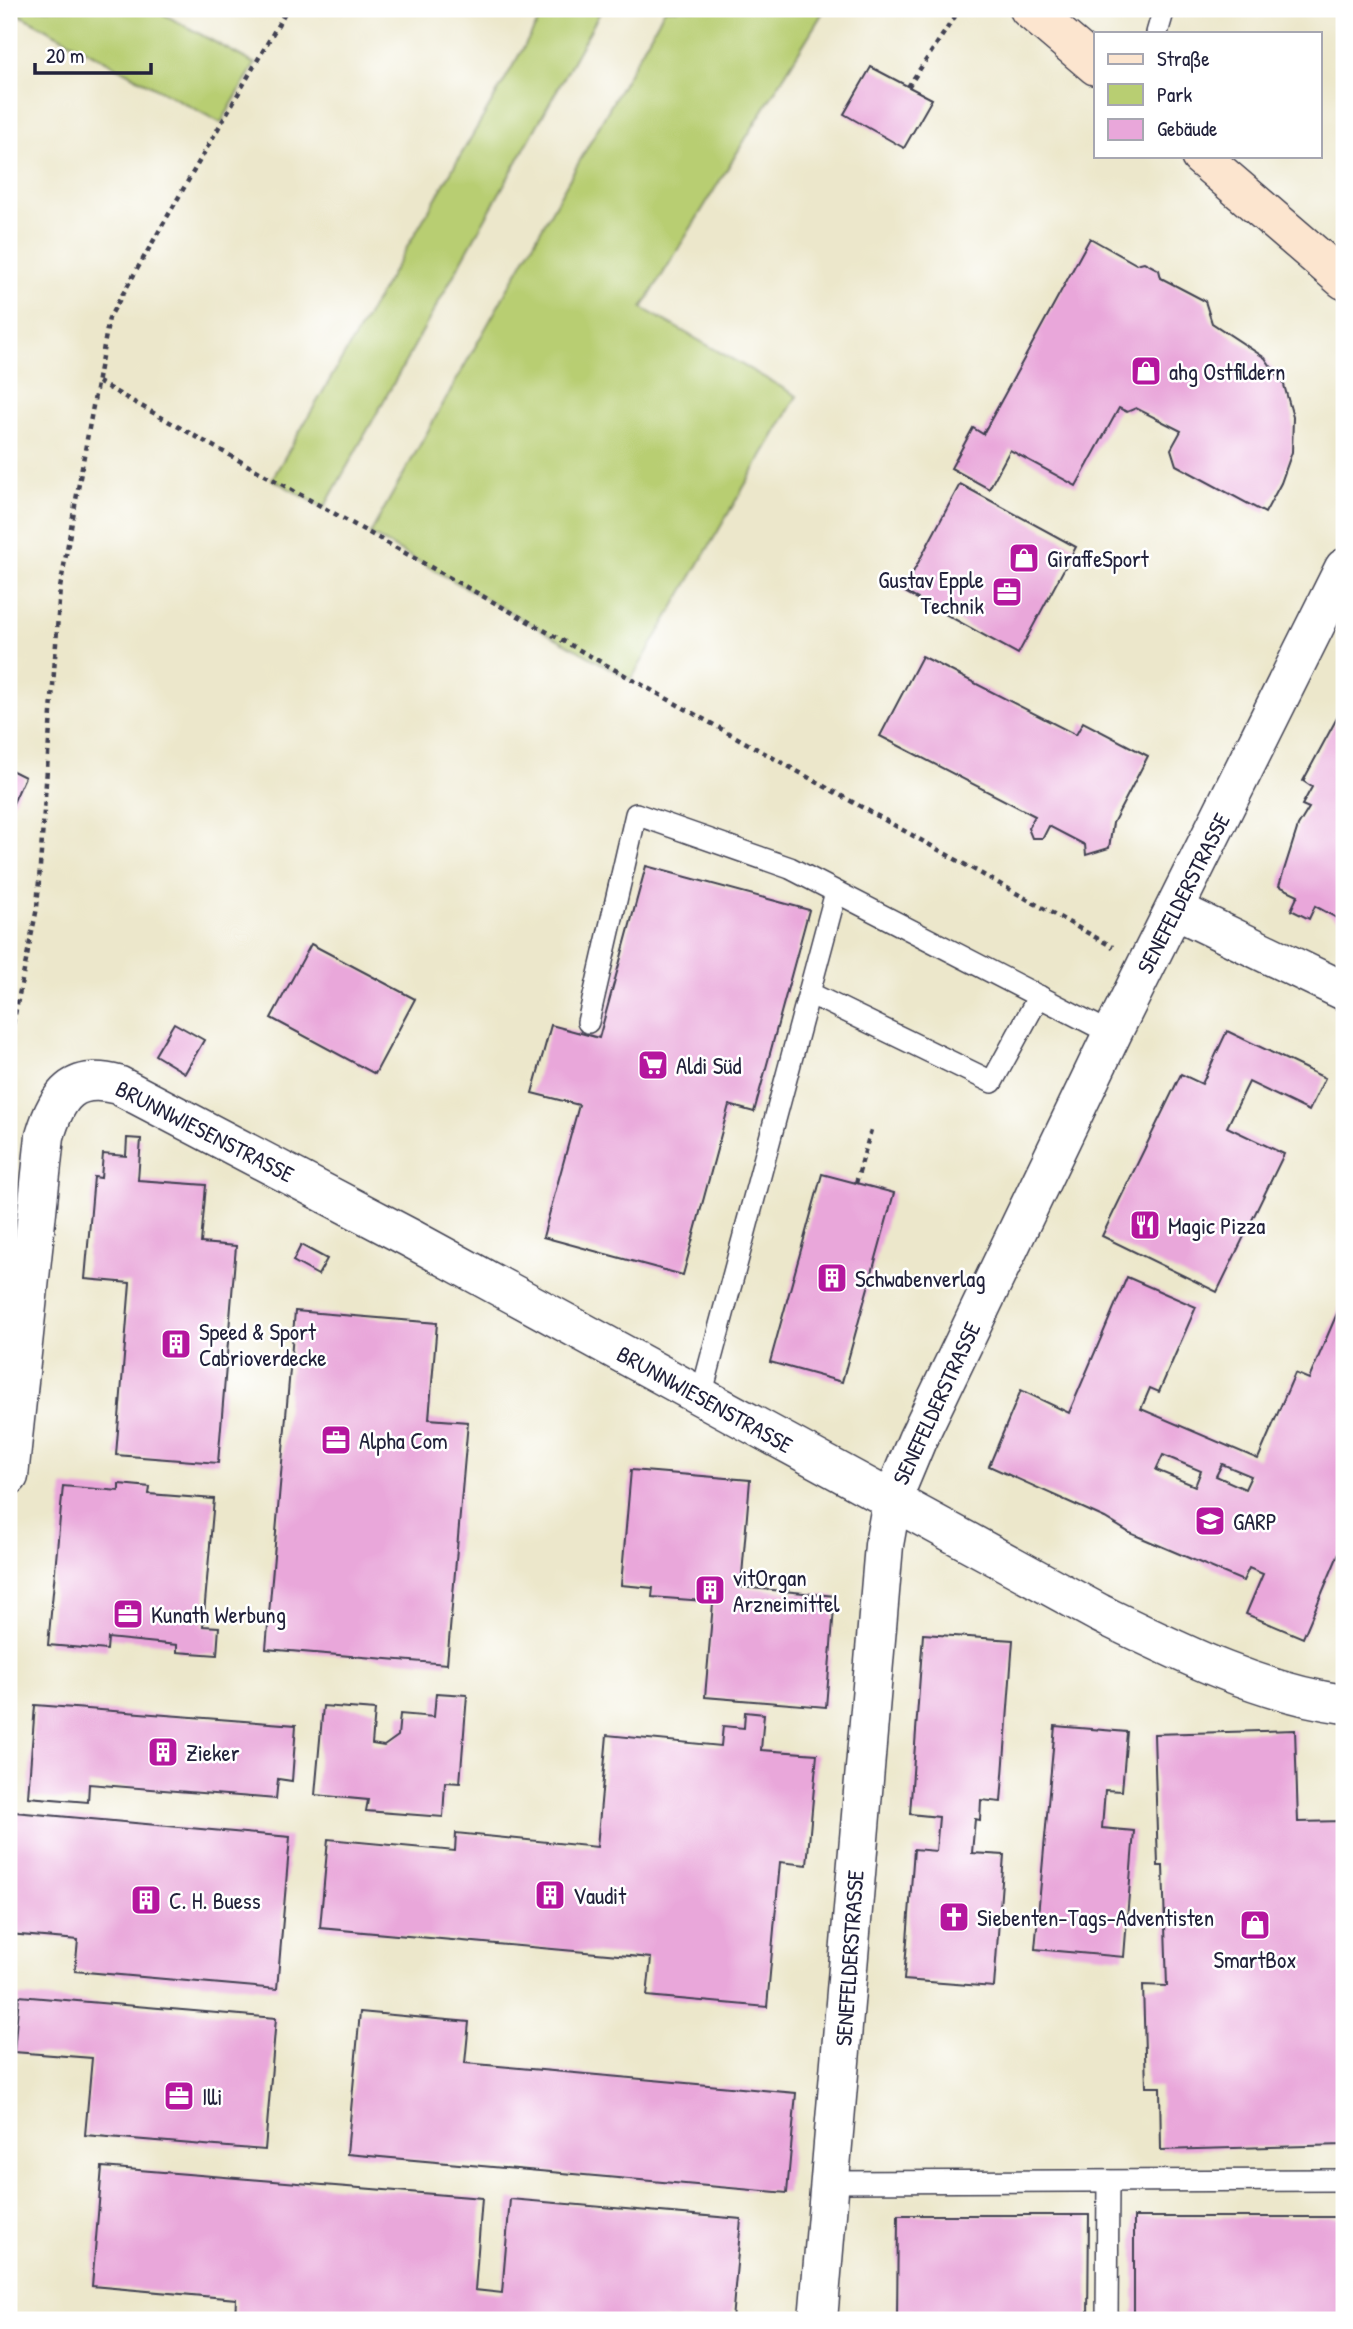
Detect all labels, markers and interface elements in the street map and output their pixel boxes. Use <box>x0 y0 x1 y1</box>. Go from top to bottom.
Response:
scale bar <box>35 32 150 76</box>
legend <box>1094 32 1322 158</box>
text: 20 m <box>46 41 84 70</box>
text: Straße <box>1157 44 1210 73</box>
text: Park <box>1157 80 1192 109</box>
text: Gebäude <box>1157 114 1217 143</box>
shop icon: ahg Ostfildern <box>1129 354 1163 388</box>
place label: ahg Ostfildern <box>1169 356 1285 387</box>
shop icon: GiraffeSport <box>1007 541 1041 575</box>
place label: GiraffeSport <box>1047 543 1150 574</box>
place label: Gustav Epple Technik <box>878 564 984 621</box>
office icon: Gustav Epple Technik <box>990 575 1024 609</box>
street label: SENEFELDERSTRASSE <box>1129 807 1237 979</box>
supermarket icon: Aldi Süd <box>636 1048 670 1082</box>
place label: Aldi Süd <box>676 1050 742 1081</box>
street label: BRUNNWIESENSTRASSE <box>111 1073 299 1189</box>
restaurant icon: Magic Pizza <box>1128 1208 1162 1242</box>
place label: Magic Pizza <box>1168 1210 1265 1241</box>
building icon: Schwabenverlag <box>815 1261 849 1295</box>
place label: Schwabenverlag <box>855 1263 985 1294</box>
place label: Speed & Sport Cabrioverdecke <box>199 1316 326 1373</box>
street label: SENEFELDERSTRASSE <box>885 1317 987 1489</box>
building icon: Speed & Sport Cabrioverdecke <box>159 1327 193 1361</box>
street label: BRUNNWIESENSTRASSE <box>612 1338 798 1460</box>
office icon: Alpha Com <box>319 1423 353 1457</box>
place label: Alpha Com <box>359 1425 448 1456</box>
school or university icon: GARP <box>1193 1504 1227 1538</box>
place label: GARP <box>1233 1506 1277 1537</box>
place label: vitOrgan Arzneimittel <box>733 1562 840 1619</box>
building icon: vitOrgan Arzneimittel <box>693 1573 727 1607</box>
office icon: Kunath Werbung <box>111 1597 145 1631</box>
place label: Kunath Werbung <box>151 1599 286 1630</box>
building icon: Zieker <box>146 1735 180 1769</box>
place label: Zieker <box>186 1737 240 1768</box>
street label: SENEFELDERSTRASSE <box>827 1869 871 2047</box>
building icon: Vaudit <box>533 1878 567 1912</box>
place label: Vaudit <box>573 1880 627 1911</box>
building icon: C. H. Buess <box>129 1883 163 1917</box>
place label: C. H. Buess <box>169 1885 261 1916</box>
church icon: Siebenten-Tags-Adventisten <box>937 1900 971 1934</box>
place label: Siebenten-Tags-Adventisten <box>977 1902 1214 1933</box>
shop icon: SmartBox <box>1238 1908 1272 1942</box>
place label: SmartBox <box>1213 1944 1297 1975</box>
office icon: Illi <box>162 2079 196 2113</box>
place label: Illi <box>202 2081 222 2112</box>

